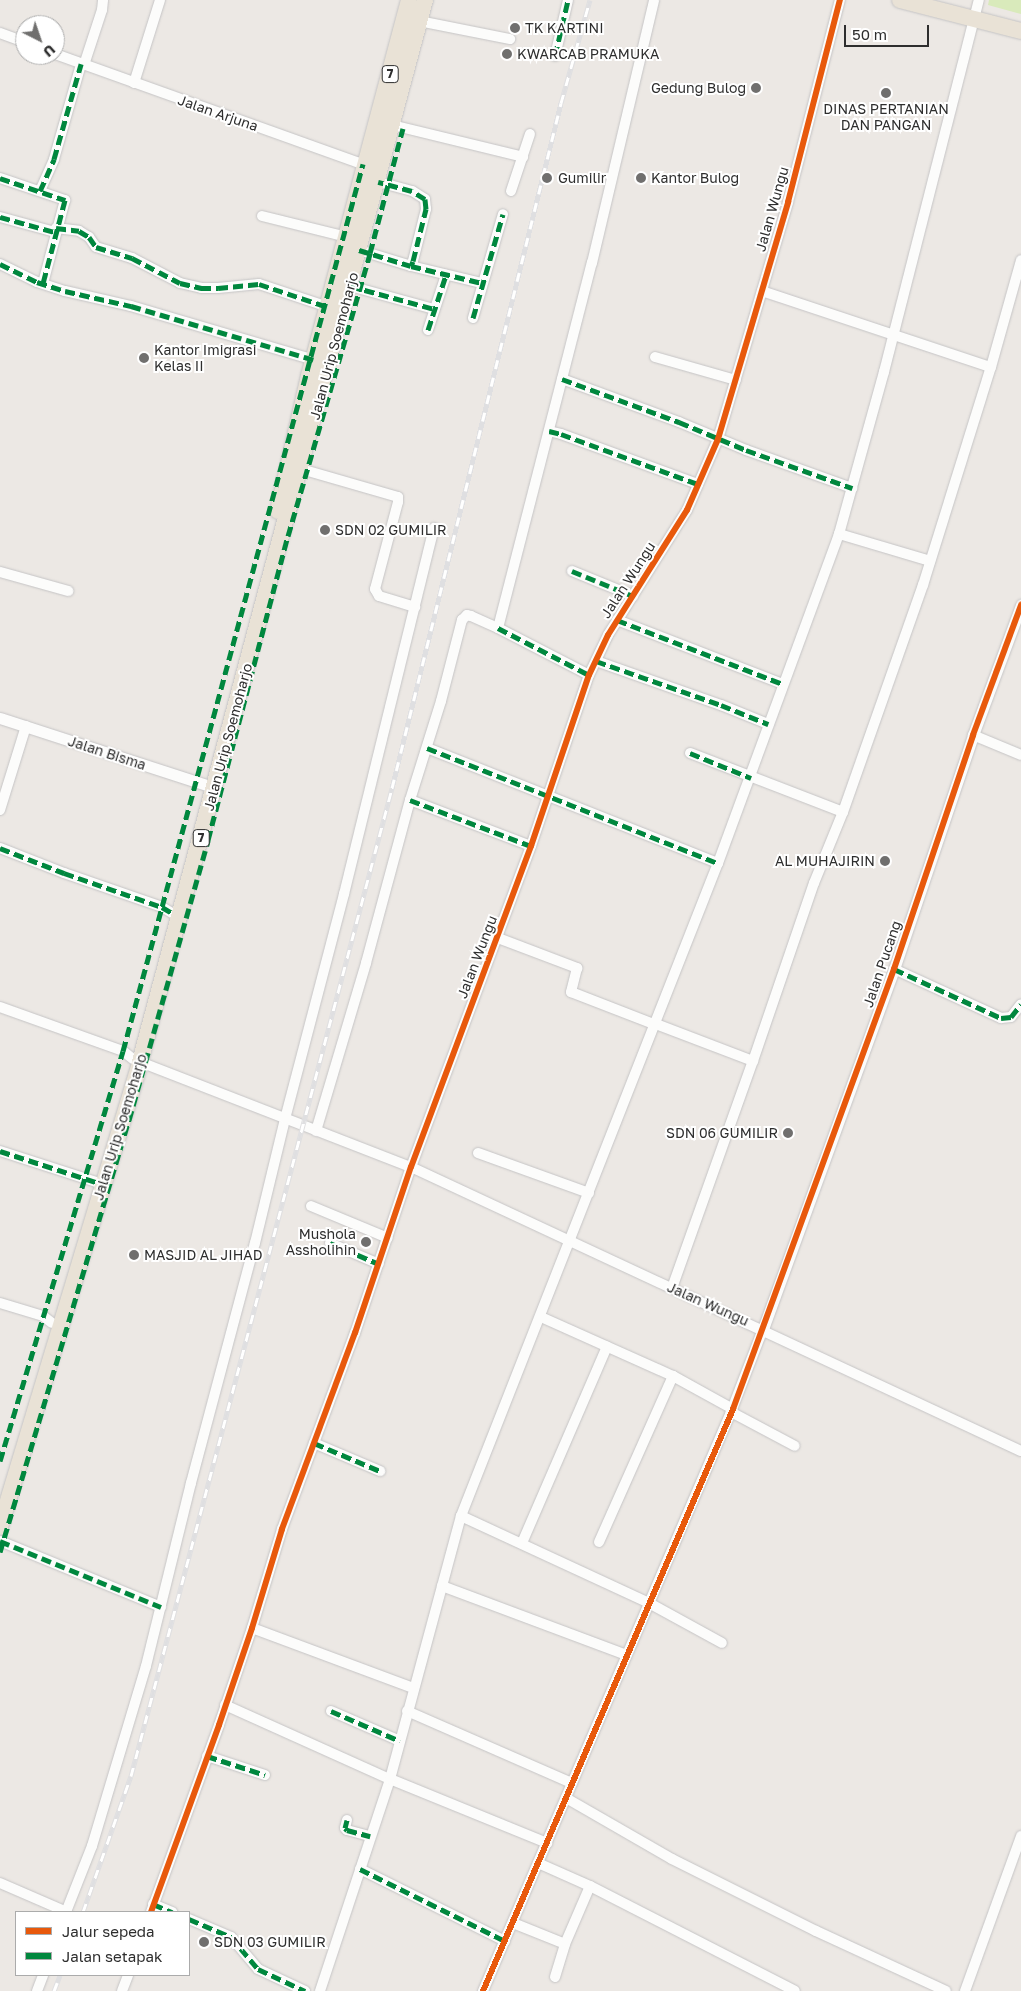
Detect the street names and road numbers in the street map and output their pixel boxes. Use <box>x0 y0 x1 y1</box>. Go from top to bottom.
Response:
road number: 7 <box>381 64 399 84</box>
street label: Jalan Arjuna <box>176 91 260 135</box>
street label: Jalan Wungu <box>752 165 792 253</box>
street label: Jalan Urip Soemoharjo <box>306 270 362 422</box>
street label: Jalan Wungu <box>597 539 659 621</box>
street label: Jalan Urip Soemoharjo <box>200 661 256 813</box>
street label: Jalan Bisma <box>66 732 148 774</box>
road number: 7 <box>192 828 210 848</box>
street label: Jalan Wungu <box>453 913 501 1001</box>
street label: Jalan Pucang <box>859 918 905 1010</box>
street label: Jalan Urip Soemoharjo <box>90 1052 150 1202</box>
street label: Jalan Wungu <box>665 1279 751 1329</box>

